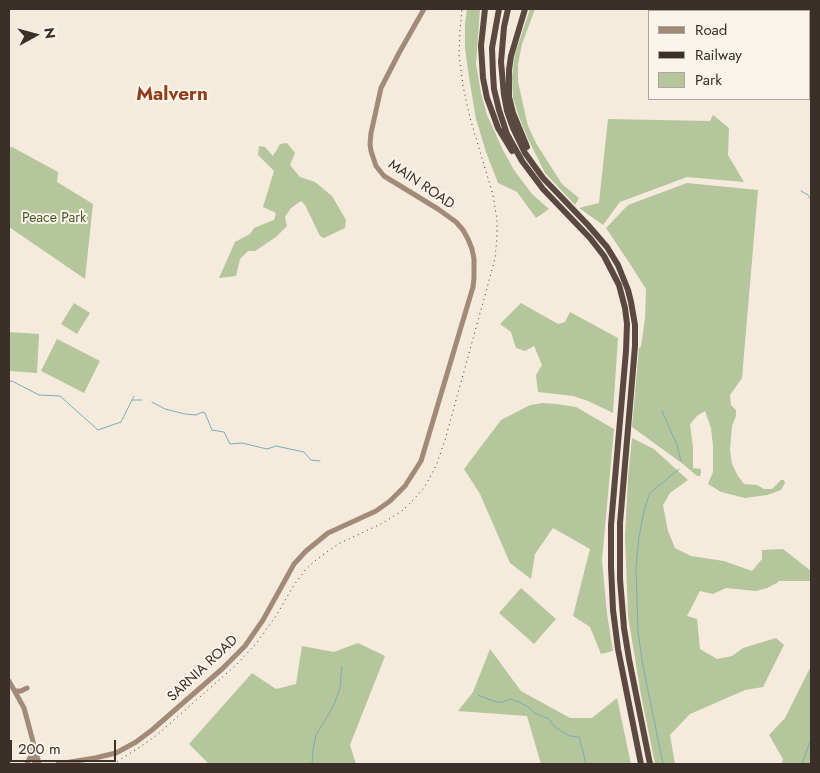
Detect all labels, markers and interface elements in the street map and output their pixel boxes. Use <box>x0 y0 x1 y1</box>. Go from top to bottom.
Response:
north arrow <box>10 10 60 60</box>
legend <box>648 10 810 100</box>
text: Road <box>695 19 727 41</box>
text: N <box>39 26 60 40</box>
text: Railway <box>695 44 742 66</box>
text: Park <box>695 69 722 91</box>
district label: Malvern <box>136 84 208 106</box>
street label: MAIN ROAD <box>385 157 457 213</box>
park label: Peace Park <box>22 211 86 227</box>
street label: SARNIA ROAD <box>164 632 242 706</box>
scale bar <box>12 730 119 762</box>
text: 200 m <box>18 738 61 760</box>

